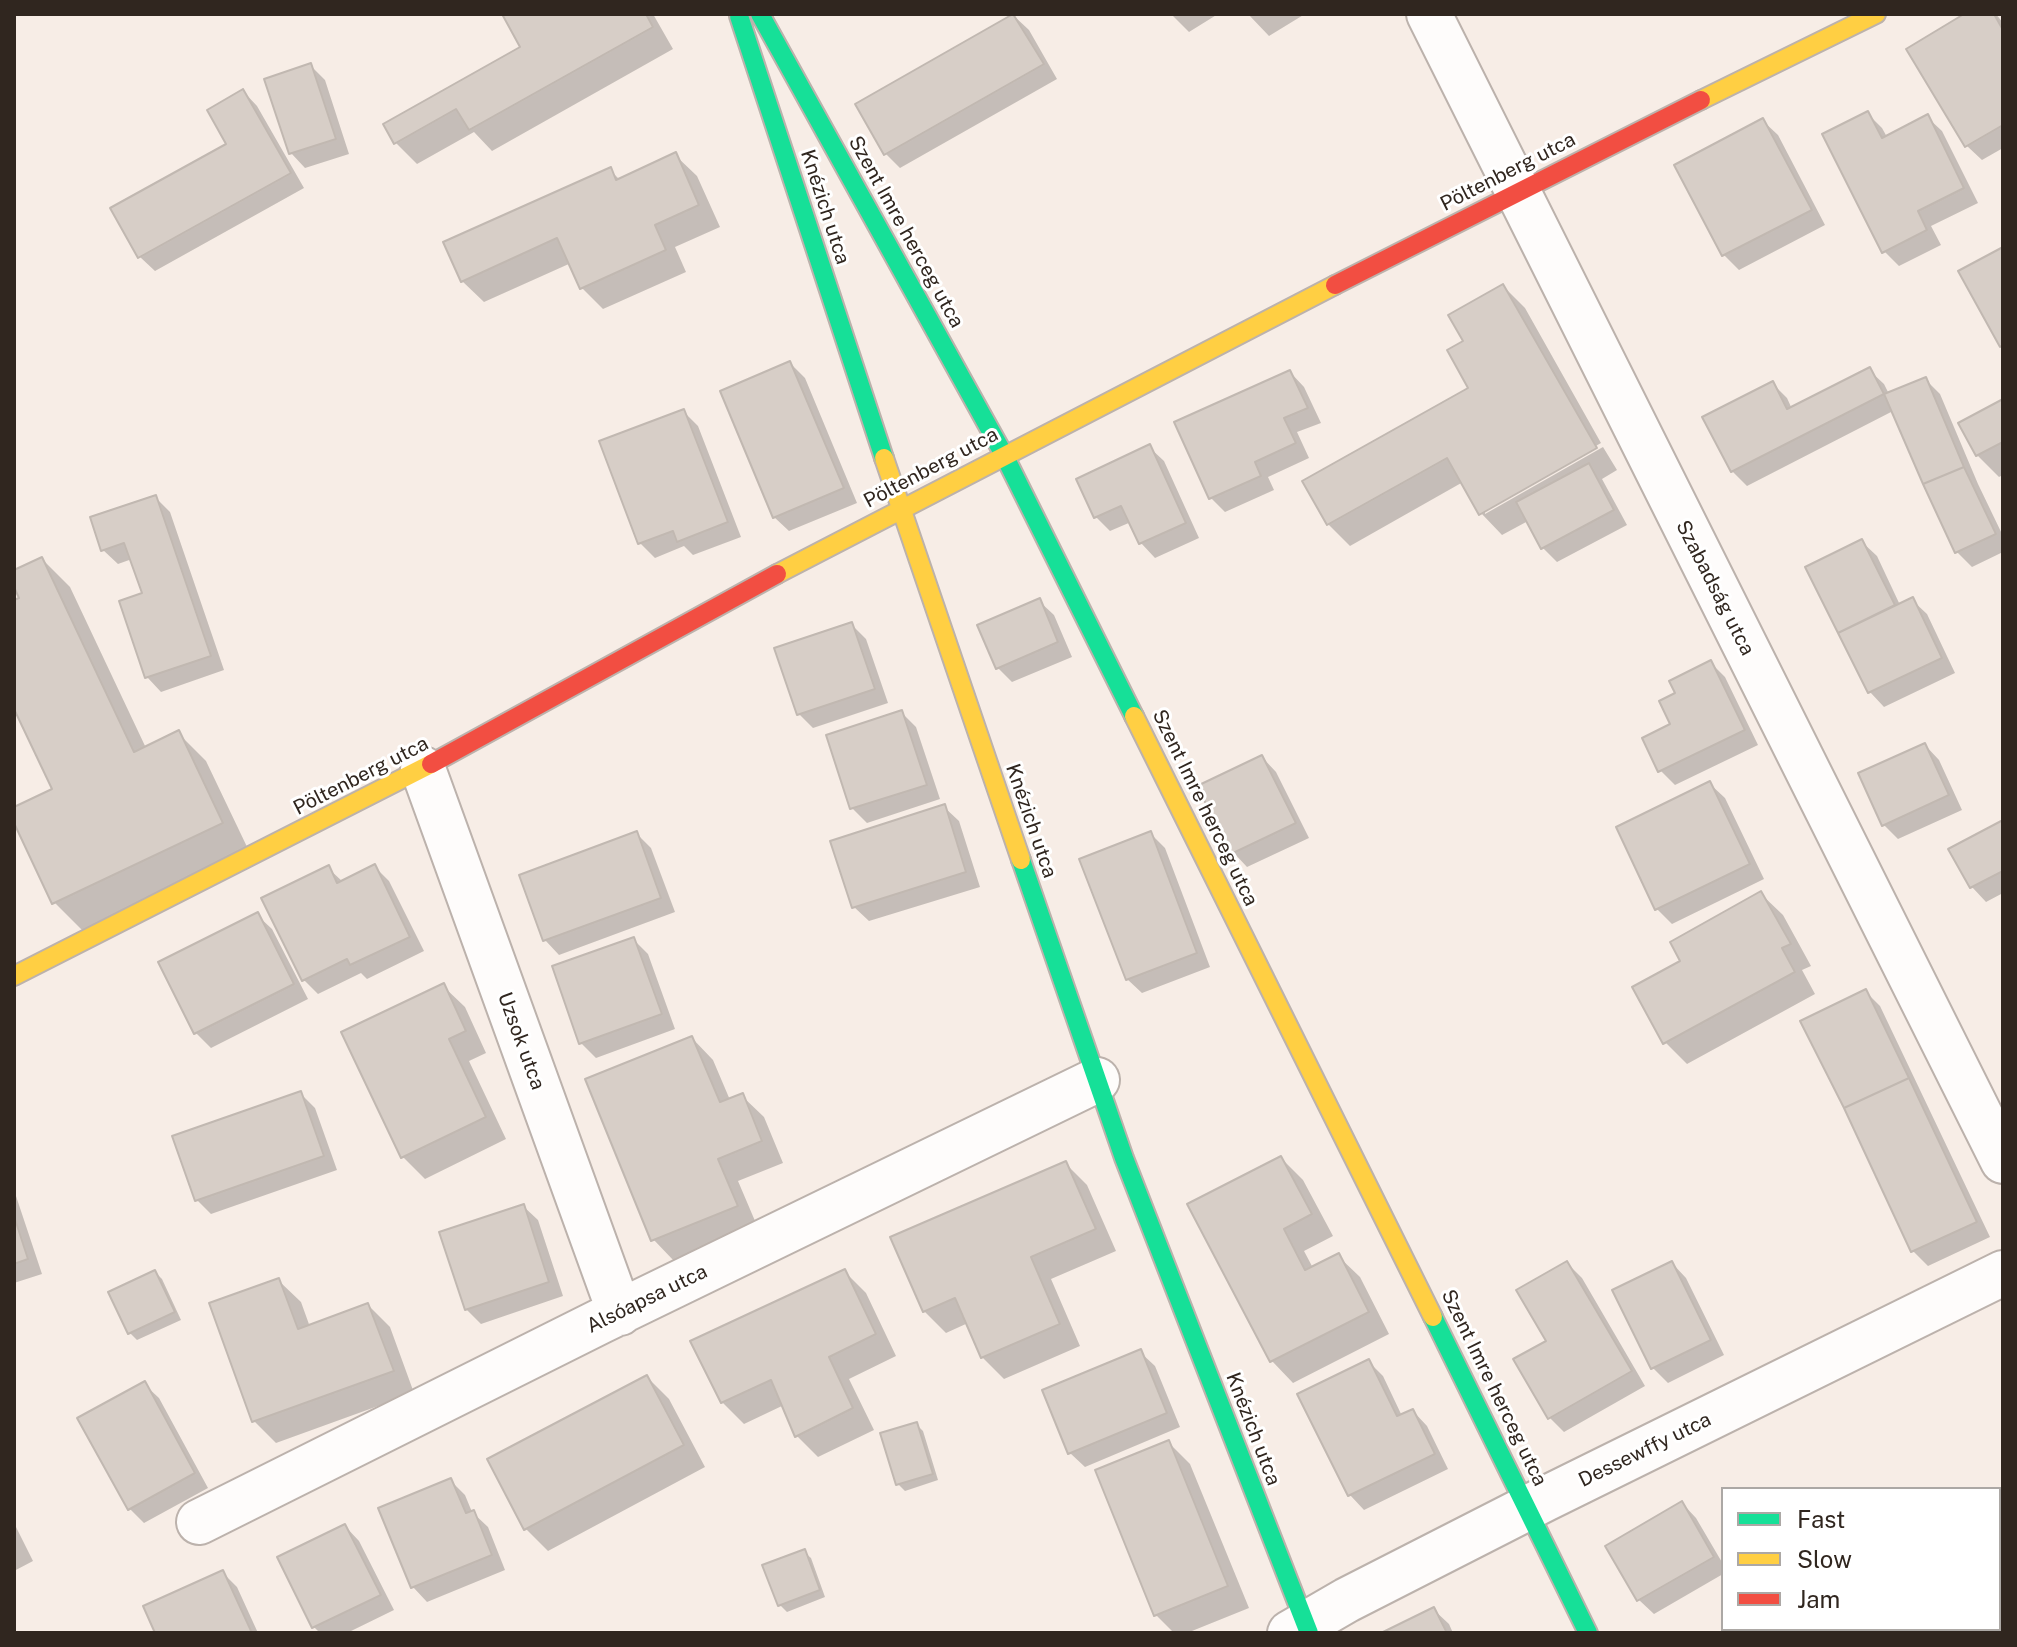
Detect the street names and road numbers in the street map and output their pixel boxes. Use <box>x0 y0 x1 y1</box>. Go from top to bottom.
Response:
street label: Pöltenberg utca <box>1436 128 1580 216</box>
street label: Szent Imre herceg utca <box>843 132 969 332</box>
street label: Knézich utca <box>795 147 855 267</box>
street label: Pöltenberg utca <box>860 423 1002 513</box>
street label: Szabadság utca <box>1671 517 1759 659</box>
street label: Szent Imre herceg utca <box>1147 706 1263 910</box>
street label: Pöltenberg utca <box>289 732 433 820</box>
street label: Knézich utca <box>1000 761 1062 881</box>
street label: Uzsok utca <box>492 989 550 1093</box>
street label: Alsóapsa utca <box>583 1259 711 1339</box>
street label: Szent Imre herceg utca <box>1436 1286 1552 1490</box>
street label: Knézich utca <box>1220 1369 1286 1489</box>
street label: Dessewffy utca <box>1575 1408 1715 1492</box>

